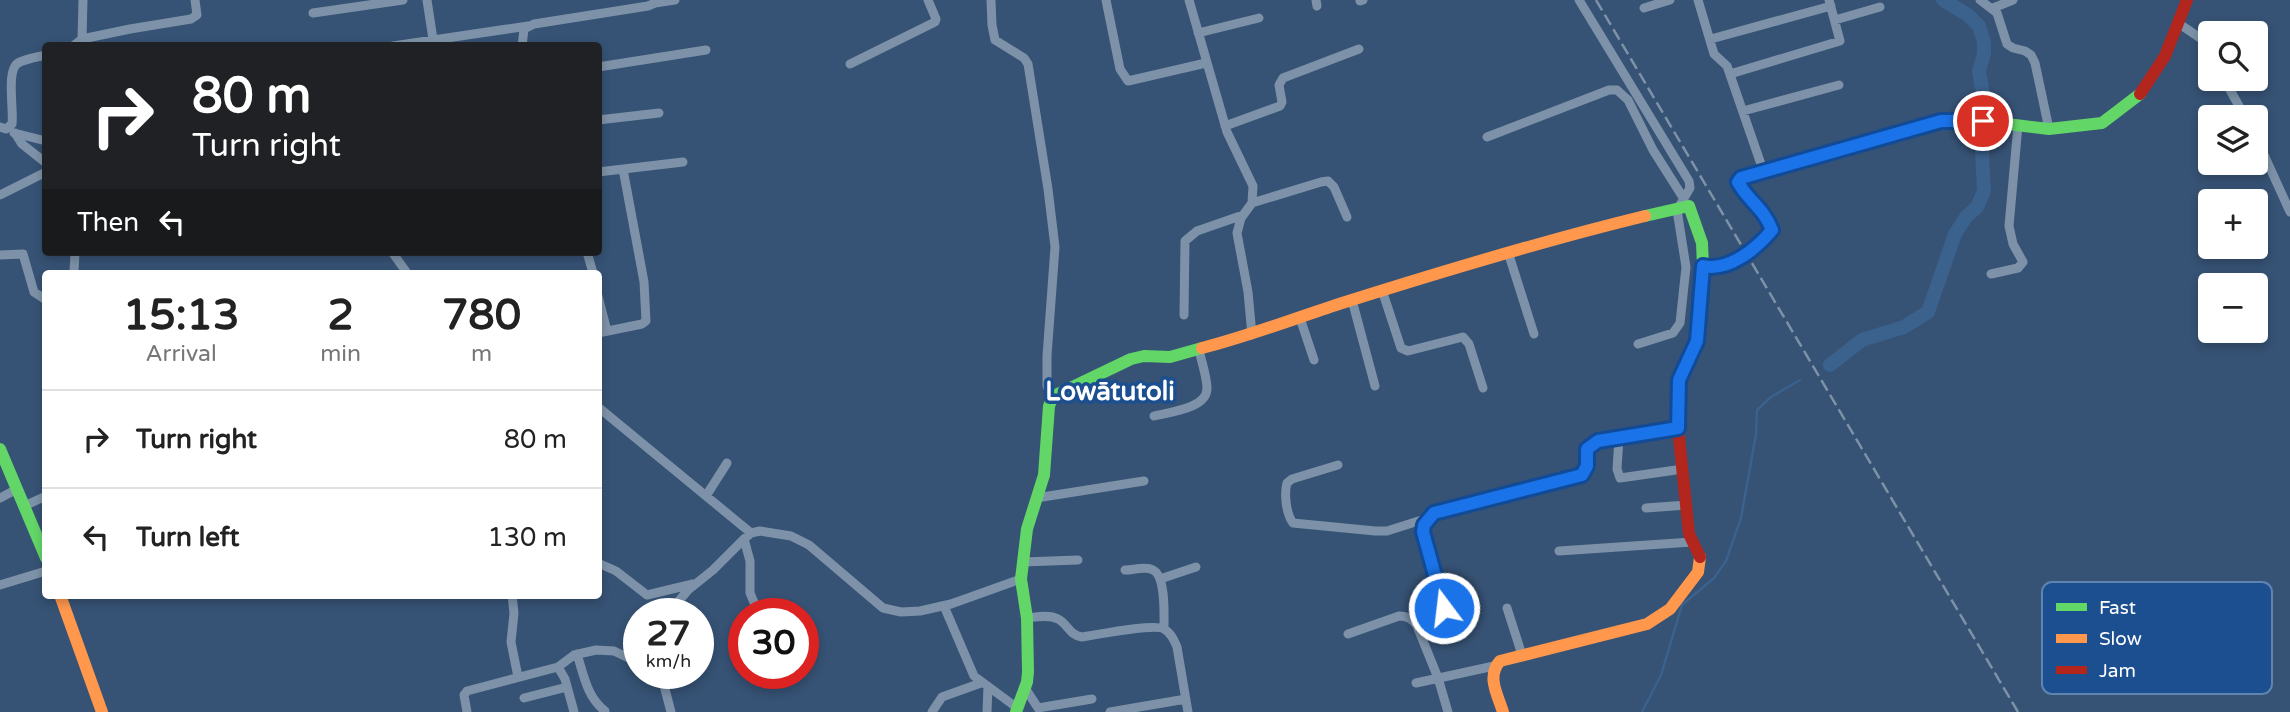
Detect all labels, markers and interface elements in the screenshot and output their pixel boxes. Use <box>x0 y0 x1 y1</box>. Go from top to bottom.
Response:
map controls <box>2198 21 2268 343</box>
button: search <box>2198 21 2268 91</box>
text: 80 m <box>192 67 311 126</box>
icon: right <box>77 70 168 161</box>
pin <box>1953 91 2013 151</box>
icon: arrive <box>1964 102 2002 140</box>
button: layers <box>2198 105 2268 175</box>
text: Turn right <box>192 127 341 165</box>
button: + <box>2198 189 2268 259</box>
icon: left <box>153 203 191 241</box>
text: Then <box>77 207 139 238</box>
button: − <box>2198 273 2268 343</box>
text: 15:13 <box>123 290 239 341</box>
text: 2 <box>327 290 354 341</box>
text: 780 <box>442 290 521 341</box>
text: Arrival <box>146 340 217 368</box>
text: min <box>320 340 361 368</box>
text: m <box>471 340 492 368</box>
district label: Lowātutoli <box>1045 376 1175 407</box>
icon: right <box>77 420 115 458</box>
text: Turn right <box>136 424 257 455</box>
text: 80 m <box>504 424 567 455</box>
icon: left <box>77 518 115 556</box>
text: Turn left <box>136 522 239 553</box>
text: 130 m <box>487 522 567 553</box>
position arrow <box>1407 571 1481 645</box>
legend <box>2042 582 2272 694</box>
text: Fast <box>2099 597 2136 619</box>
speed limit sign: 30 <box>728 598 819 689</box>
text: 27 <box>647 613 690 655</box>
text: Slow <box>2099 628 2142 650</box>
text: km/h <box>646 650 691 672</box>
text: Jam <box>2099 660 2136 682</box>

